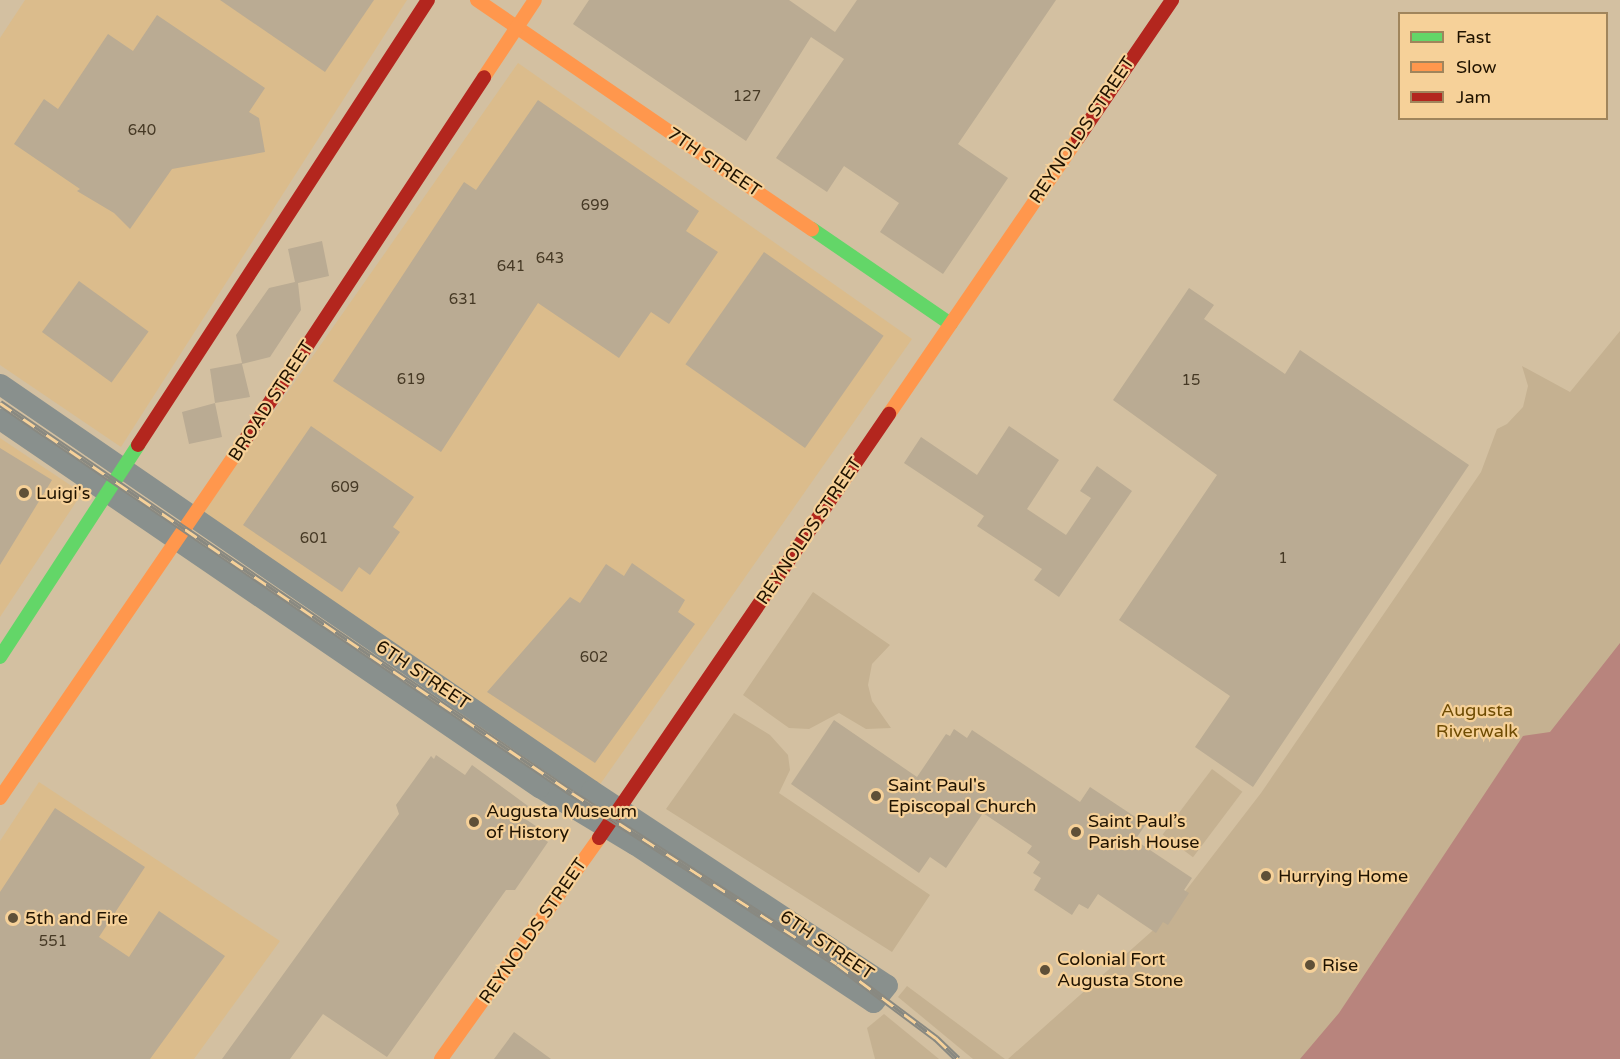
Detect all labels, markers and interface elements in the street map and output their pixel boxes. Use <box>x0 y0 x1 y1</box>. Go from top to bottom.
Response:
legend <box>1398 12 1608 120</box>
text: Fast <box>1456 26 1491 48</box>
street label: REYNOLDS STREET <box>1025 52 1139 208</box>
text: Slow <box>1456 56 1497 78</box>
text: Jam <box>1456 86 1491 108</box>
house number: 127 <box>733 88 761 106</box>
house number: 640 <box>128 122 156 140</box>
street label: 7TH STREET <box>663 123 765 201</box>
house number: 699 <box>581 197 609 215</box>
house number: 643 <box>536 250 564 268</box>
house number: 641 <box>497 258 525 276</box>
house number: 631 <box>449 291 477 309</box>
street label: BROAD STREET <box>224 337 318 465</box>
house number: 619 <box>397 371 425 389</box>
house number: 15 <box>1182 372 1200 390</box>
street label: REYNOLDS STREET <box>752 453 866 609</box>
house number: 609 <box>331 479 359 497</box>
place label: Luigi's <box>36 482 90 504</box>
marker: Luigi's <box>17 486 31 500</box>
house number: 601 <box>300 530 328 548</box>
house number: 1 <box>1278 550 1288 568</box>
street label: 6TH STREET <box>372 636 474 714</box>
house number: 602 <box>580 649 608 667</box>
park label: Augusta Riverwalk <box>1436 700 1518 742</box>
place label: Saint Paul's Episcopal Church <box>888 775 1036 818</box>
marker: Saint Paul's Episcopal Church <box>869 789 883 803</box>
place label: Augusta Museum of History <box>486 801 637 844</box>
place label: Saint Paul’s Parish House <box>1088 811 1199 854</box>
marker: Augusta Museum of History <box>467 815 481 829</box>
marker: Saint Paul’s Parish House <box>1069 825 1083 839</box>
street label: REYNOLDS STREET <box>475 854 591 1008</box>
place label: Hurrying Home <box>1278 865 1408 887</box>
marker: Hurrying Home <box>1259 869 1273 883</box>
street label: 6TH STREET <box>776 906 878 984</box>
place label: 5th and Fire <box>25 907 128 929</box>
marker: 5th and Fire <box>6 911 20 925</box>
house number: 551 <box>39 933 67 951</box>
place label: Colonial Fort Augusta Stone <box>1057 949 1183 992</box>
place label: Rise <box>1322 954 1358 976</box>
marker: Rise <box>1303 958 1317 972</box>
marker: Colonial Fort Augusta Stone <box>1038 963 1052 977</box>

